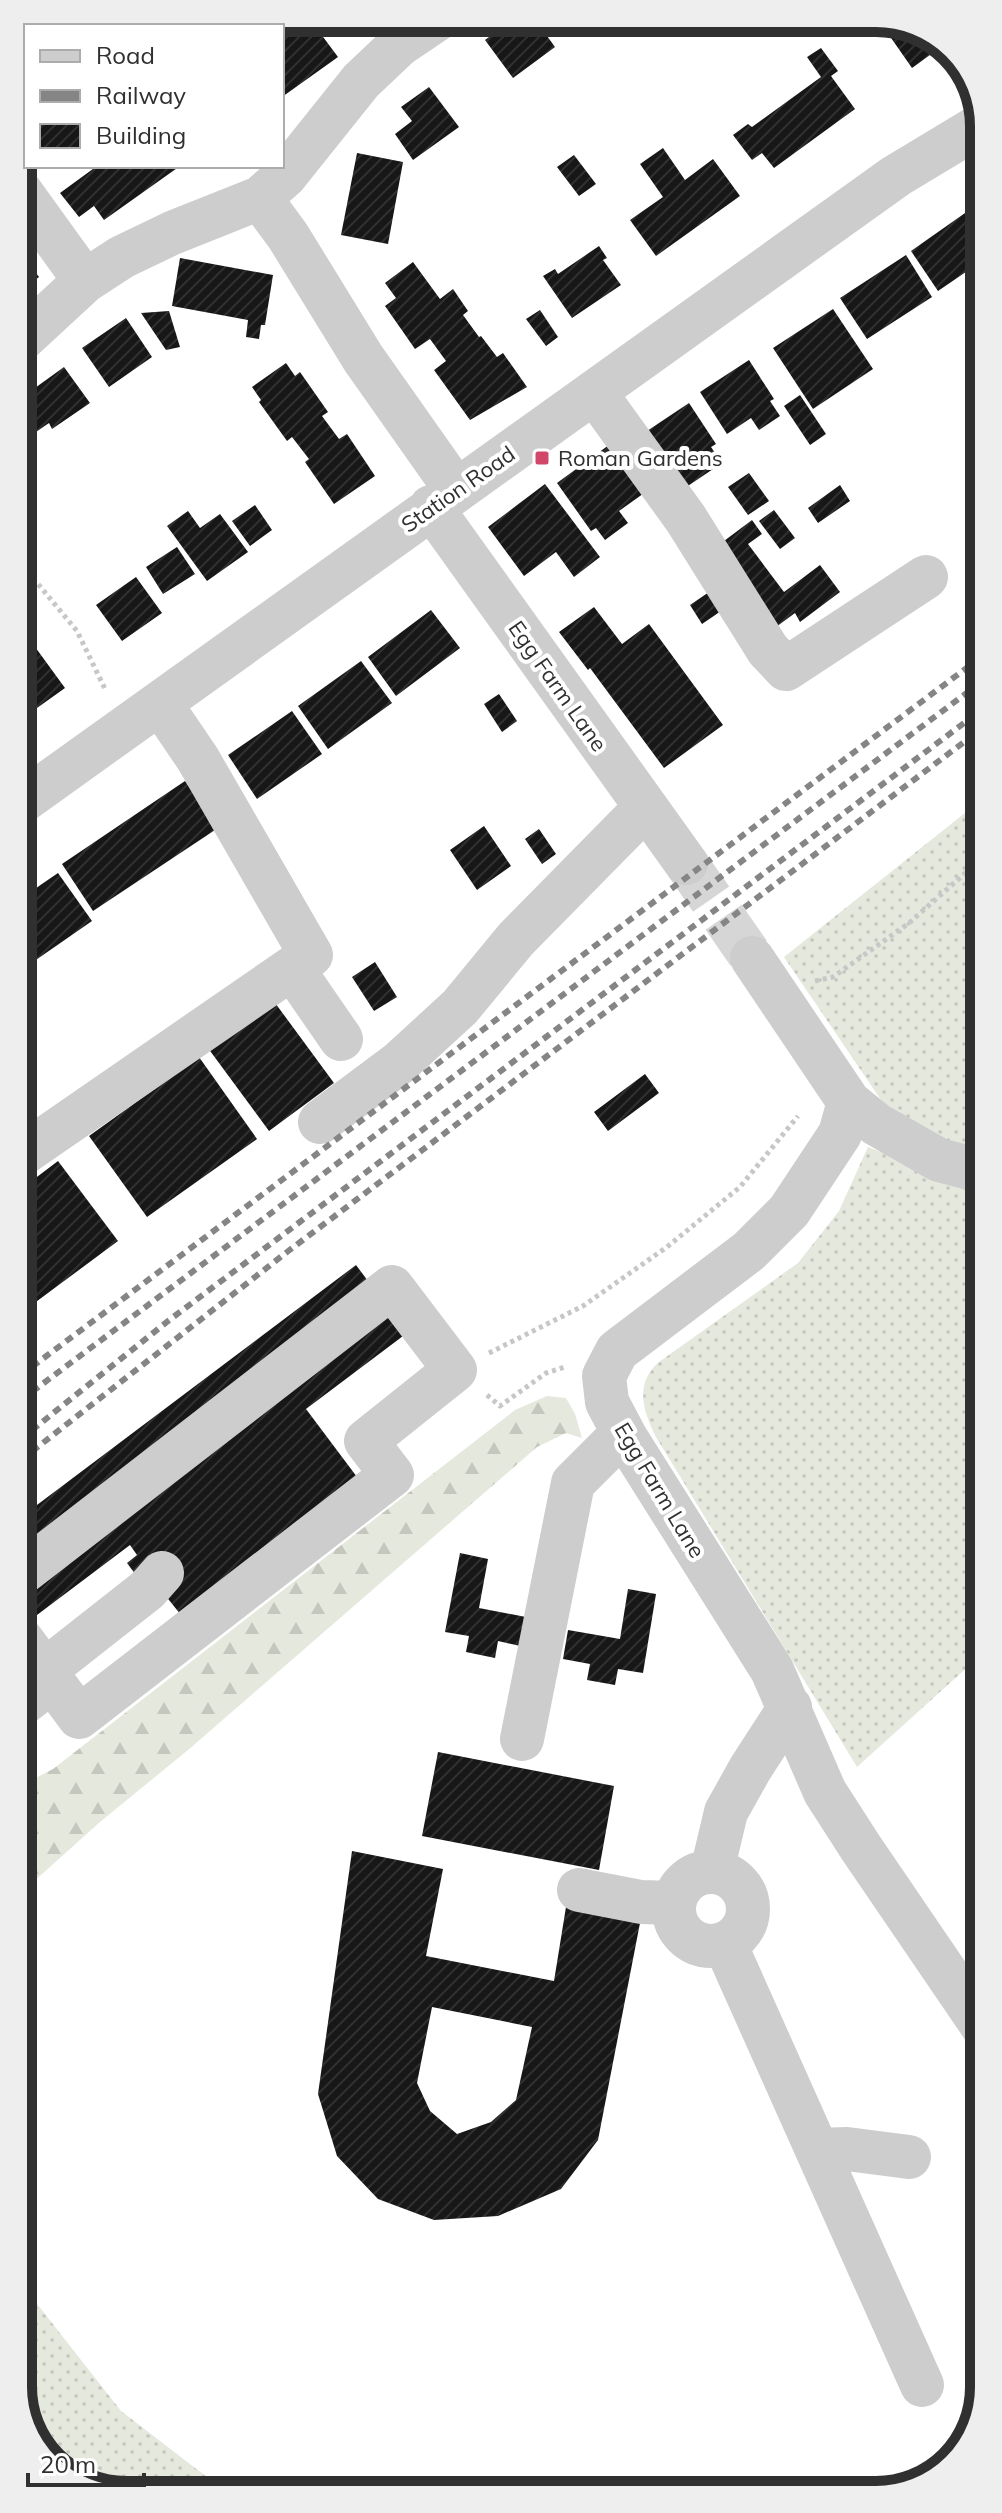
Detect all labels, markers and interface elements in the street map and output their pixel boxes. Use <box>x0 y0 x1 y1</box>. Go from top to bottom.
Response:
legend <box>24 24 284 168</box>
text: Road <box>96 40 155 70</box>
text: Railway <box>96 80 186 110</box>
text: Building <box>96 120 186 150</box>
street label: Station Road <box>396 439 520 539</box>
place label: Roman Gardens <box>558 444 723 472</box>
marker: Roman Gardens <box>533 449 551 467</box>
street label: Egg Farm Lane <box>503 615 613 757</box>
street label: Egg Farm Lane <box>609 1417 711 1563</box>
scale bar <box>28 2437 144 2487</box>
text: 20 m <box>40 2449 96 2479</box>

